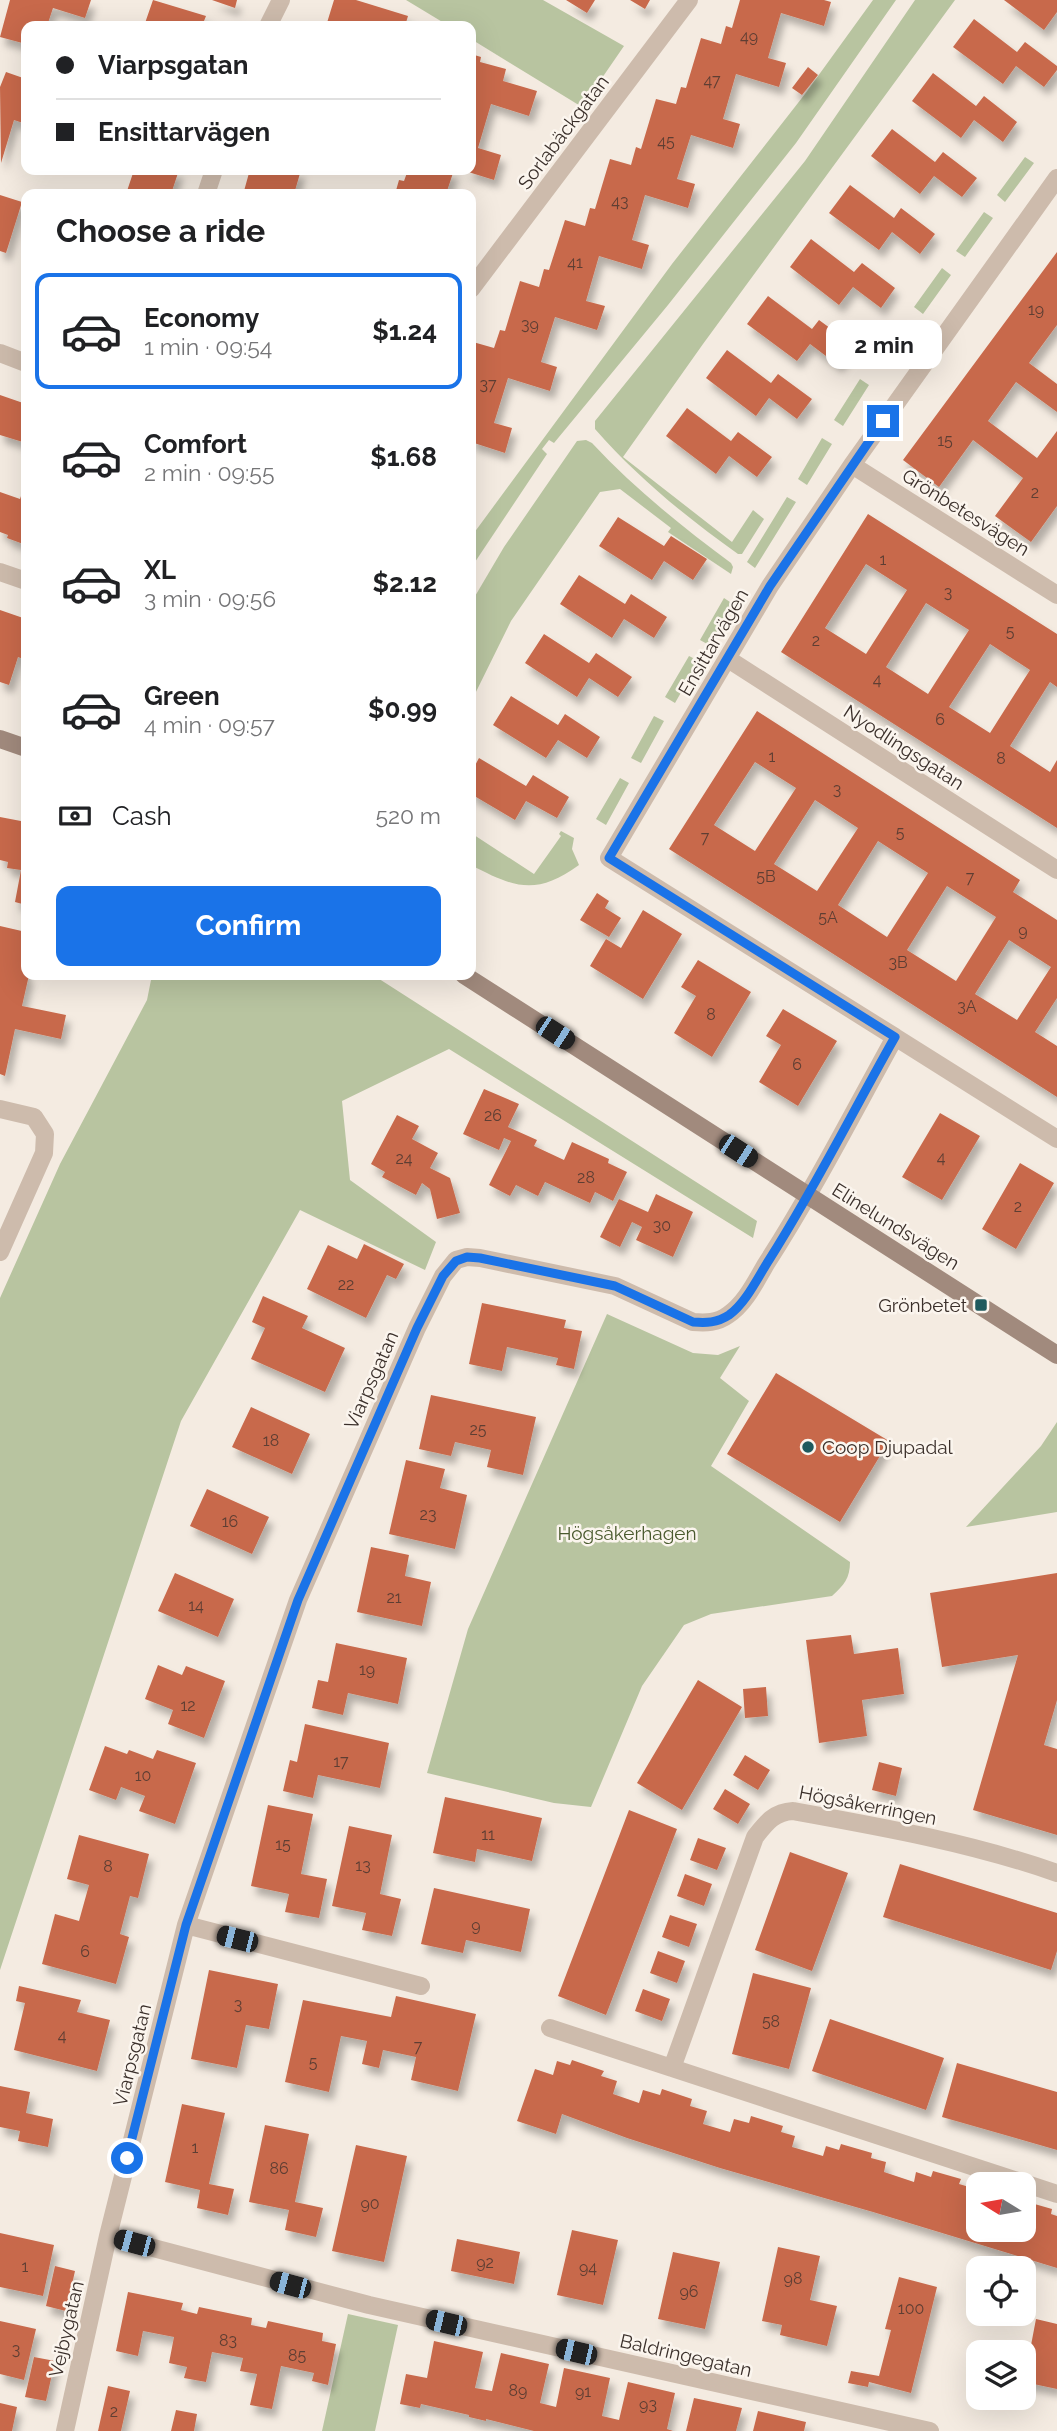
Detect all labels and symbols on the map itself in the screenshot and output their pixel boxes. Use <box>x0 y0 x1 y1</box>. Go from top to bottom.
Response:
house number: 49 <box>740 27 758 46</box>
street label: Sorlabäckgatan <box>513 71 613 193</box>
house number: 47 <box>703 71 721 90</box>
house number: 45 <box>657 132 675 151</box>
house number: 43 <box>611 192 629 211</box>
house number: 41 <box>567 253 583 272</box>
house number: 19 <box>1028 300 1044 319</box>
house number: 39 <box>521 315 539 334</box>
callout: 2 min <box>825 320 941 368</box>
house number: 37 <box>479 375 497 394</box>
route end <box>867 405 899 437</box>
house number: 15 <box>937 431 953 450</box>
street label: Grönbetesvägen <box>898 464 1034 560</box>
house number: 2 <box>1031 483 1039 502</box>
house number: 1 <box>880 550 887 569</box>
house number: 3 <box>944 583 952 602</box>
street label: Ensittarvägen <box>674 585 752 699</box>
house number: 5 <box>1006 622 1015 641</box>
house number: 2 <box>812 631 820 650</box>
house number: 4 <box>873 670 882 689</box>
street label: Nyodlingsgatan <box>840 700 968 794</box>
house number: 6 <box>935 710 945 729</box>
house number: 1 <box>769 747 776 766</box>
house number: 8 <box>996 749 1006 768</box>
house number: 3 <box>833 780 841 799</box>
house number: 5 <box>896 823 905 842</box>
house number: 7 <box>701 828 710 847</box>
house number: 5B <box>756 867 776 886</box>
house number: 7 <box>966 868 975 887</box>
house number: 5A <box>818 908 838 927</box>
house number: 9 <box>1018 921 1028 940</box>
house number: 3B <box>888 953 908 972</box>
house number: 3A <box>957 997 977 1016</box>
house number: 8 <box>706 1005 716 1024</box>
car <box>532 1013 579 1053</box>
house number: 6 <box>792 1055 802 1074</box>
house number: 26 <box>484 1106 502 1125</box>
car <box>715 1131 762 1171</box>
house number: 4 <box>937 1148 946 1167</box>
house number: 24 <box>395 1149 413 1168</box>
house number: 28 <box>577 1168 595 1187</box>
street label: Elinelundsvägen <box>828 1178 964 1274</box>
house number: 2 <box>1014 1197 1022 1216</box>
house number: 30 <box>653 1216 671 1235</box>
house number: 22 <box>338 1275 354 1294</box>
place label: Grönbetet <box>878 1294 968 1316</box>
marker: Grönbetet <box>973 1297 989 1313</box>
street label: Viarpsgatan <box>340 1328 402 1432</box>
house number: 25 <box>469 1420 487 1439</box>
house number: 18 <box>263 1431 279 1450</box>
place label: Coop Djupadal <box>822 1436 954 1458</box>
marker: Coop Djupadal <box>800 1439 816 1455</box>
house number: 23 <box>420 1505 436 1524</box>
house number: 16 <box>222 1512 238 1531</box>
park label: Högsåkerhagen <box>557 1522 697 1544</box>
house number: 21 <box>386 1588 402 1607</box>
house number: 14 <box>188 1596 204 1615</box>
house number: 19 <box>359 1660 375 1679</box>
house number: 12 <box>180 1696 196 1715</box>
house number: 17 <box>333 1752 349 1771</box>
house number: 10 <box>135 1766 151 1785</box>
street label: Högsåkerringen <box>797 1781 939 1829</box>
house number: 11 <box>481 1825 495 1844</box>
house number: 15 <box>275 1835 291 1854</box>
house number: 13 <box>355 1856 371 1875</box>
house number: 8 <box>103 1857 113 1876</box>
house number: 9 <box>471 1916 481 1935</box>
car <box>215 1924 260 1954</box>
house number: 6 <box>80 1942 90 1961</box>
house number: 3 <box>234 1995 242 2014</box>
street label: Viarpsgatan <box>109 2001 155 2109</box>
house number: 58 <box>762 2012 780 2031</box>
house number: 4 <box>58 2026 67 2045</box>
house number: 7 <box>414 2037 423 2056</box>
house number: 5 <box>309 2053 318 2072</box>
house number: 1 <box>192 2138 199 2157</box>
route start <box>111 2142 143 2174</box>
house number: 86 <box>269 2159 289 2178</box>
north arrow <box>966 2172 1036 2242</box>
house number: 90 <box>360 2194 380 2213</box>
car <box>111 2227 158 2259</box>
house number: 92 <box>476 2253 494 2272</box>
house number: 1 <box>22 2257 29 2276</box>
house number: 94 <box>579 2258 597 2277</box>
car <box>267 2269 314 2301</box>
house number: 98 <box>784 2269 802 2288</box>
street label: Vejbygatan <box>44 2279 88 2379</box>
house number: 96 <box>679 2282 699 2301</box>
house number: 100 <box>898 2299 924 2318</box>
car <box>424 2308 469 2338</box>
street label: Baldringegatan <box>618 2329 754 2381</box>
house number: 83 <box>219 2331 237 2350</box>
car <box>554 2337 599 2367</box>
house number: 3 <box>12 2340 20 2359</box>
house number: 85 <box>288 2346 306 2365</box>
house number: 89 <box>509 2381 527 2400</box>
house number: 91 <box>575 2382 591 2401</box>
house number: 93 <box>639 2395 657 2414</box>
house number: 2 <box>110 2402 118 2421</box>

